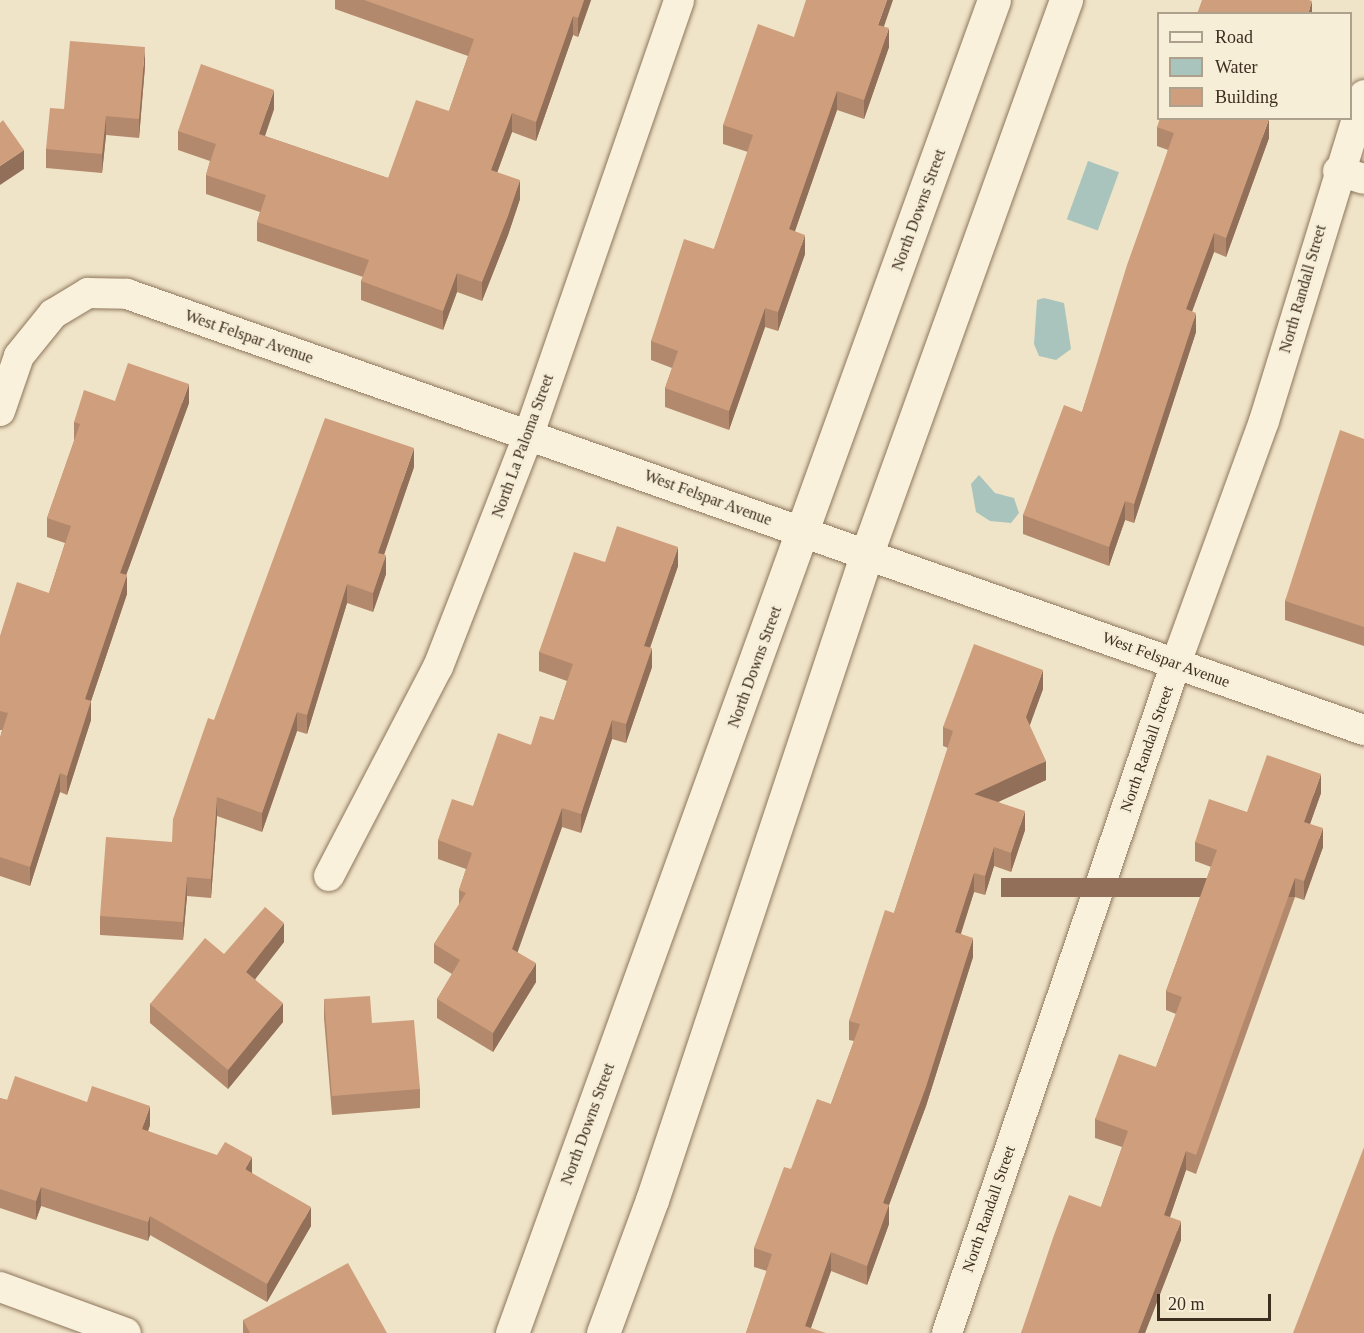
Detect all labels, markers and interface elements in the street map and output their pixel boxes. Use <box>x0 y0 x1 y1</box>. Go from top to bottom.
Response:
legend <box>1157 12 1352 120</box>
text: Road <box>1215 27 1253 47</box>
text: Water <box>1215 57 1258 77</box>
text: Building <box>1215 87 1278 107</box>
street label: North Downs Street <box>888 147 950 273</box>
street label: North Randall Street <box>1276 223 1330 355</box>
street label: West Felspar Avenue <box>182 306 316 368</box>
street label: North La Paloma Street <box>488 372 558 520</box>
street label: West Felspar Avenue <box>641 466 775 530</box>
street label: North Downs Street <box>724 604 786 730</box>
street label: West Felspar Avenue <box>1099 628 1233 692</box>
street label: North Randall Street <box>1116 683 1178 815</box>
street label: North Downs Street <box>557 1061 619 1187</box>
street label: North Randall Street <box>958 1143 1020 1275</box>
scale bar <box>1160 1282 1274 1320</box>
text: 20 m <box>1168 1294 1205 1314</box>

